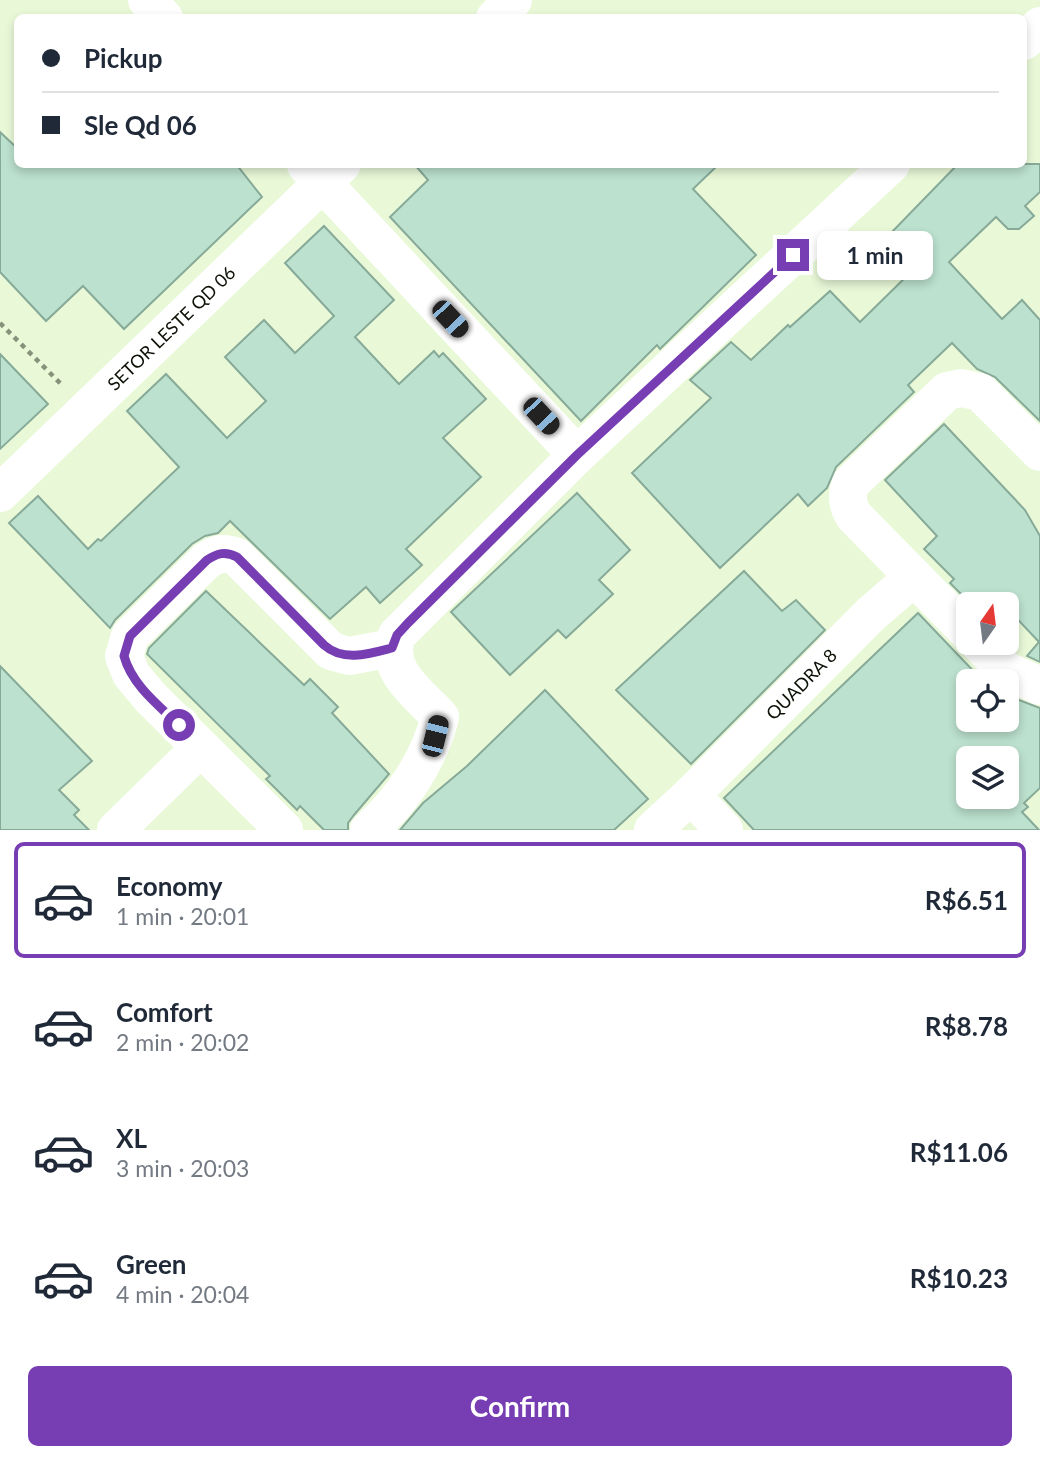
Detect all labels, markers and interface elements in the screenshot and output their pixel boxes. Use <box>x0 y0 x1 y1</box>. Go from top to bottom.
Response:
text: Pickup <box>84 42 163 74</box>
text: Sle Qd 06 <box>84 109 197 141</box>
callout: 1 min <box>818 230 933 280</box>
route end <box>777 239 809 271</box>
text: 1 min <box>846 241 904 269</box>
street label: SETOR LESTE QD 06 <box>103 261 239 395</box>
car <box>428 296 473 342</box>
car <box>519 393 564 439</box>
north arrow <box>956 592 1018 654</box>
map controls <box>956 592 1019 809</box>
street label: QUADRA 8 <box>761 644 841 724</box>
button: locate <box>956 669 1019 732</box>
route start <box>163 709 195 741</box>
car <box>420 713 451 759</box>
button: layers <box>956 746 1019 809</box>
icon: car <box>32 869 95 932</box>
text: Economy <box>116 870 222 902</box>
text: R$6.51 <box>925 884 1008 916</box>
text: 1 min · 20:01 <box>116 902 249 930</box>
icon: car <box>32 995 95 1058</box>
text: Comfort <box>116 996 213 1028</box>
text: R$8.78 <box>925 1010 1008 1042</box>
text: 2 min · 20:02 <box>116 1028 249 1056</box>
icon: car <box>32 1121 95 1184</box>
text: XL <box>116 1122 147 1154</box>
text: R$11.06 <box>910 1136 1008 1168</box>
text: 3 min · 20:03 <box>116 1154 249 1182</box>
icon: car <box>32 1247 95 1310</box>
text: Green <box>116 1248 186 1280</box>
text: R$10.23 <box>910 1262 1008 1294</box>
text: 4 min · 20:04 <box>116 1280 249 1308</box>
button: Confirm <box>28 1366 1012 1446</box>

